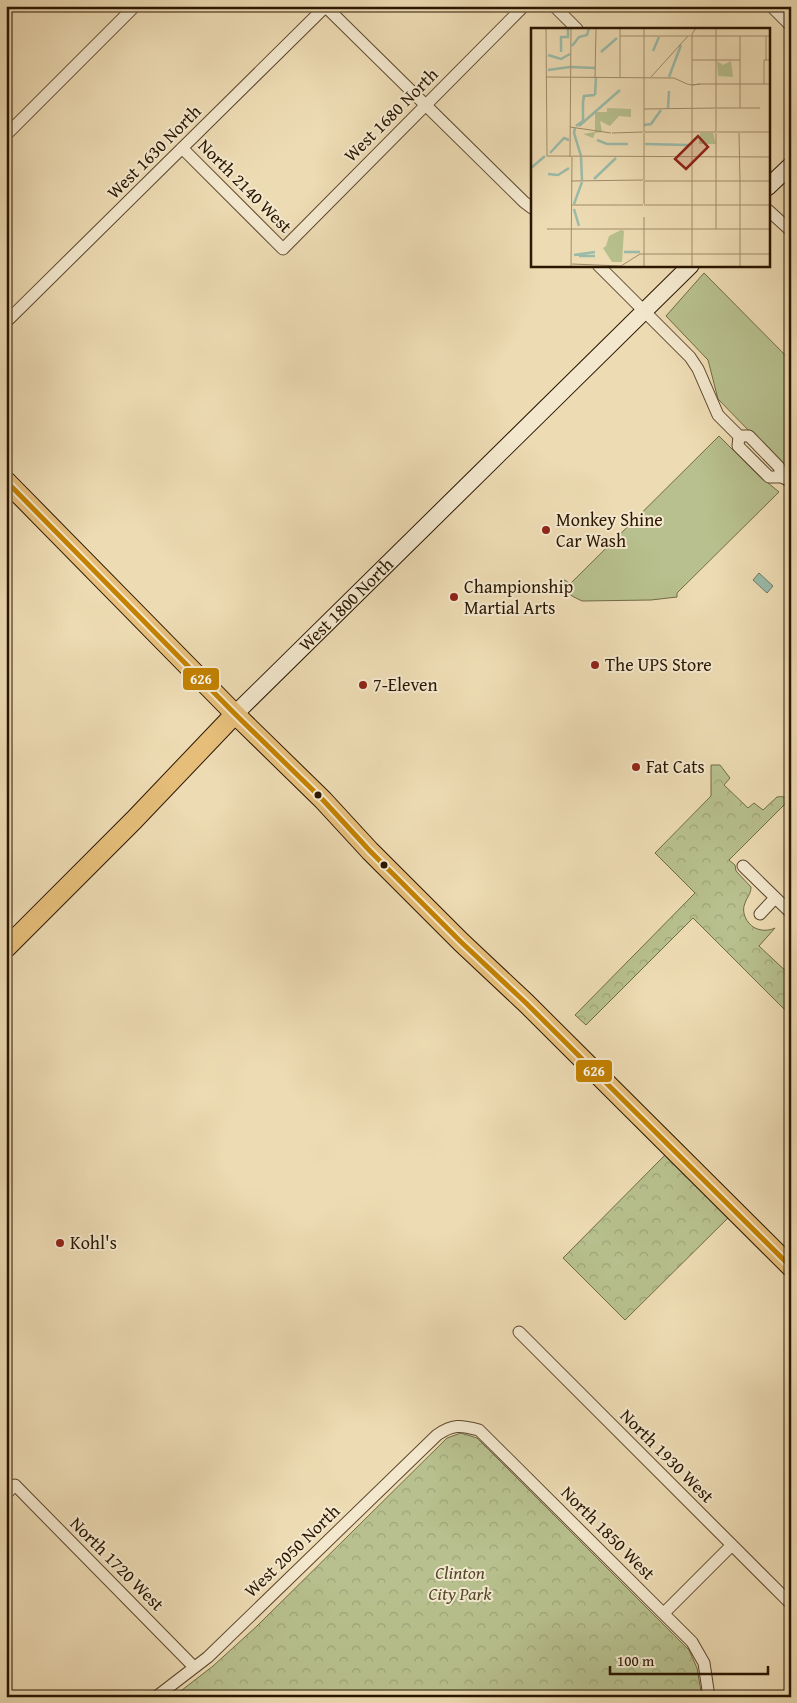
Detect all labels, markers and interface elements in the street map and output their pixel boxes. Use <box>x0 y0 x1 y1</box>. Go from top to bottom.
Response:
inset map <box>531 28 770 266</box>
street label: West 1680 North <box>337 61 444 168</box>
street label: West 1630 North <box>100 98 207 205</box>
street label: North 2140 West <box>192 132 299 239</box>
place label: Monkey Shine Car Wash <box>556 506 663 554</box>
marker: Monkey Shine Car Wash <box>540 524 552 536</box>
street label: West 1800 North <box>292 551 399 657</box>
place label: Championship Martial Arts <box>464 573 573 621</box>
marker: Championship Martial Arts <box>448 591 460 603</box>
place label: The UPS Store <box>605 651 712 678</box>
marker: The UPS Store <box>589 659 601 671</box>
line badge: 626 <box>182 667 220 691</box>
text: 626 <box>190 669 212 689</box>
place label: 7-Eleven <box>373 671 438 698</box>
marker: 7-Eleven <box>357 679 369 691</box>
place label: Fat Cats <box>646 753 705 780</box>
marker: Fat Cats <box>630 761 642 773</box>
unlabelled marker <box>313 790 323 800</box>
unlabelled marker <box>379 860 389 870</box>
line badge: 626 <box>575 1059 613 1083</box>
text: 626 <box>583 1061 605 1081</box>
place label: Kohl's <box>70 1229 117 1256</box>
marker: Kohl's <box>54 1237 66 1249</box>
street label: North 1930 West <box>614 1402 721 1509</box>
street label: North 1850 West <box>555 1479 662 1586</box>
street label: West 2050 North <box>238 1498 346 1603</box>
street label: North 1720 West <box>64 1510 171 1617</box>
park label: Clinton City Park <box>428 1559 492 1607</box>
scale bar <box>610 1643 767 1675</box>
text: 100 m <box>617 1650 655 1671</box>

